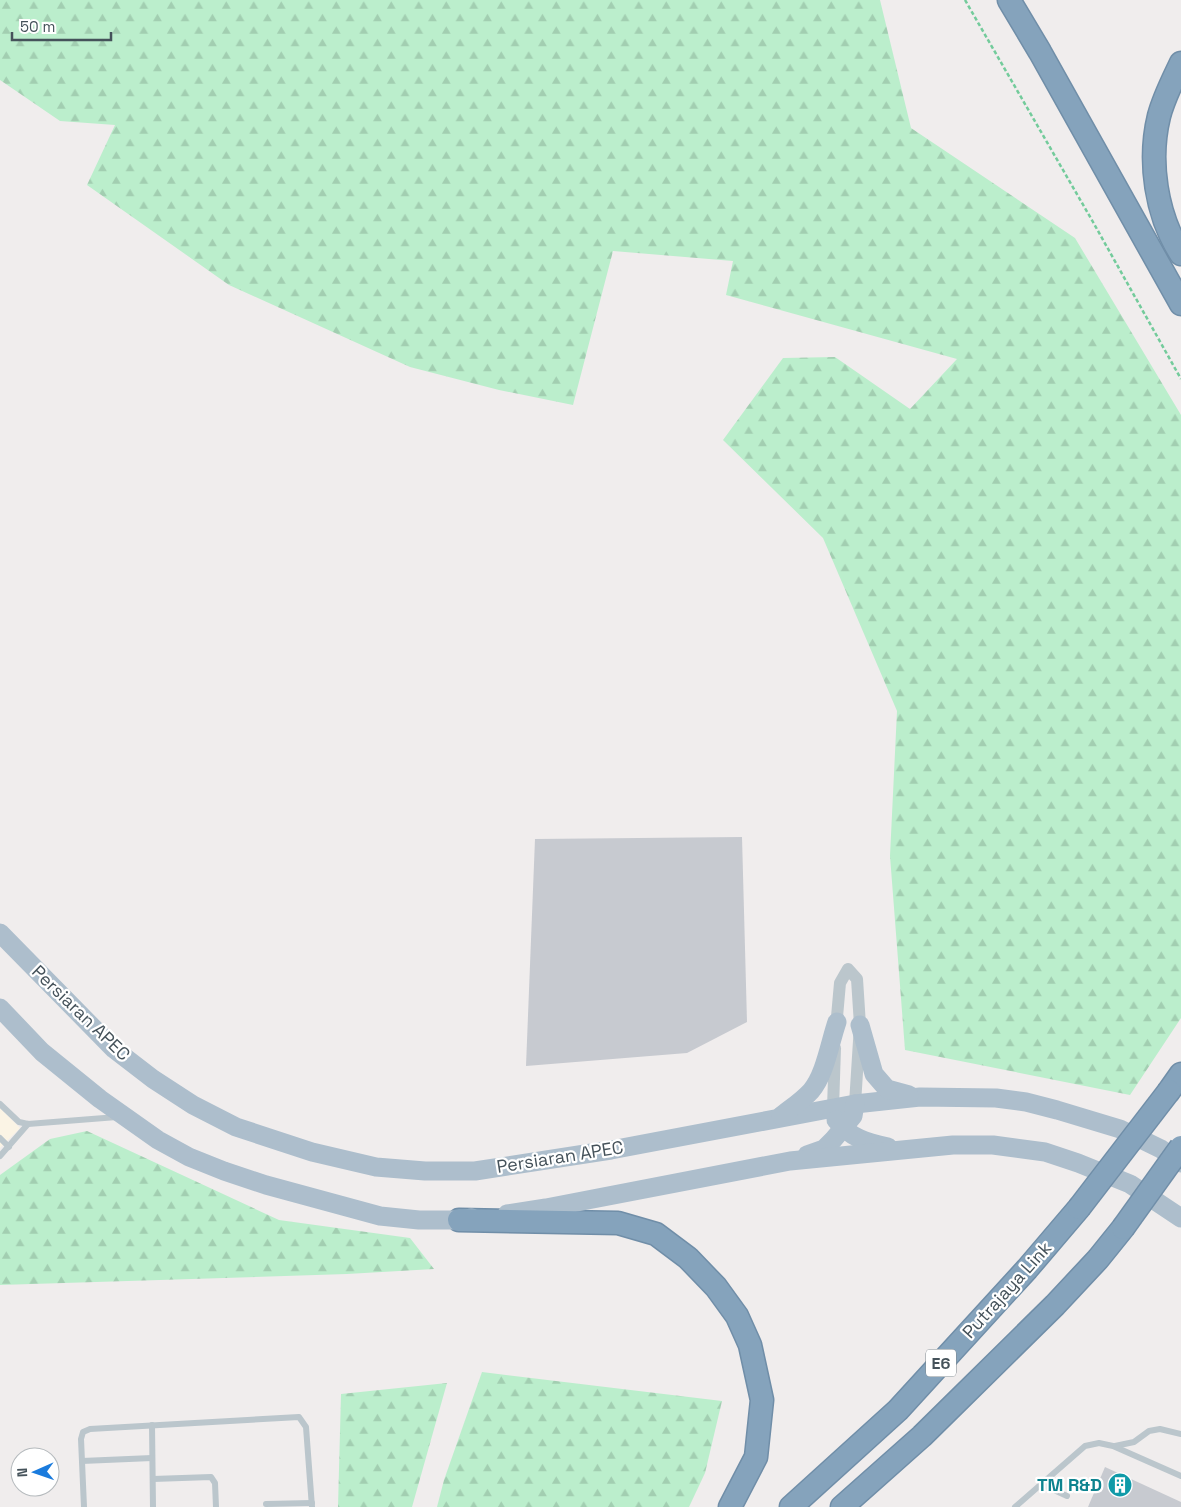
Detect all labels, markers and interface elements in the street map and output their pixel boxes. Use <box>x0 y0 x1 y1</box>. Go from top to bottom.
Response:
scale bar <box>12 10 111 42</box>
text: 50 m <box>20 17 55 36</box>
street label: Persiaran APEC <box>27 960 135 1065</box>
street label: Persiaran APEC <box>495 1135 625 1178</box>
street label: Putrajaya Link <box>957 1236 1056 1343</box>
road number: E6 <box>926 1350 956 1376</box>
north arrow <box>10 1447 60 1497</box>
text: N <box>13 1467 31 1477</box>
building icon: TM R&D <box>1107 1472 1133 1498</box>
place label: TM R&D <box>1037 1473 1102 1496</box>

